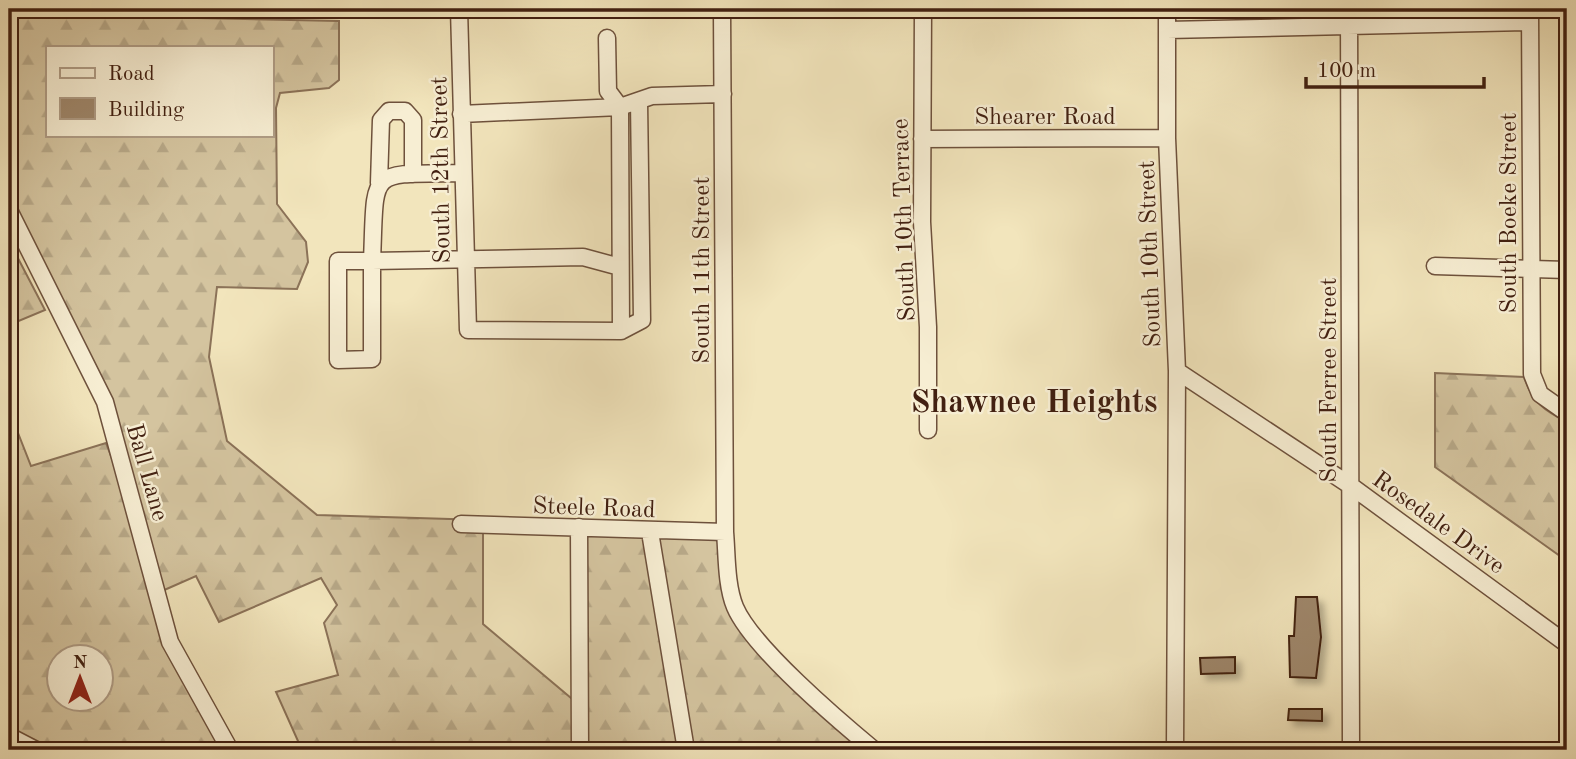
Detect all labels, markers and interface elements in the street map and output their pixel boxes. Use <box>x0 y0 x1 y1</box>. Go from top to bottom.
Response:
legend <box>46 46 273 136</box>
scale bar <box>1306 46 1485 90</box>
text: 100 m <box>1317 61 1376 82</box>
text: Road <box>108 64 155 85</box>
street label: South 12th Street <box>428 76 456 264</box>
text: Building <box>108 100 185 121</box>
street label: Shearer Road <box>974 106 1116 130</box>
street label: South Boeke Street <box>1498 112 1522 314</box>
street label: South 10th Terrace <box>889 118 921 322</box>
street label: South 10th Street <box>1136 160 1166 348</box>
street label: South 11th Street <box>691 176 715 364</box>
street label: South Ferree Street <box>1318 277 1342 483</box>
district label: Shawnee Heights <box>910 388 1158 420</box>
street label: Ball Lane <box>121 421 171 524</box>
street label: Rosedale Drive <box>1367 468 1508 579</box>
street label: Steele Road <box>532 495 656 523</box>
north arrow <box>46 644 116 714</box>
text: N <box>73 654 88 673</box>

